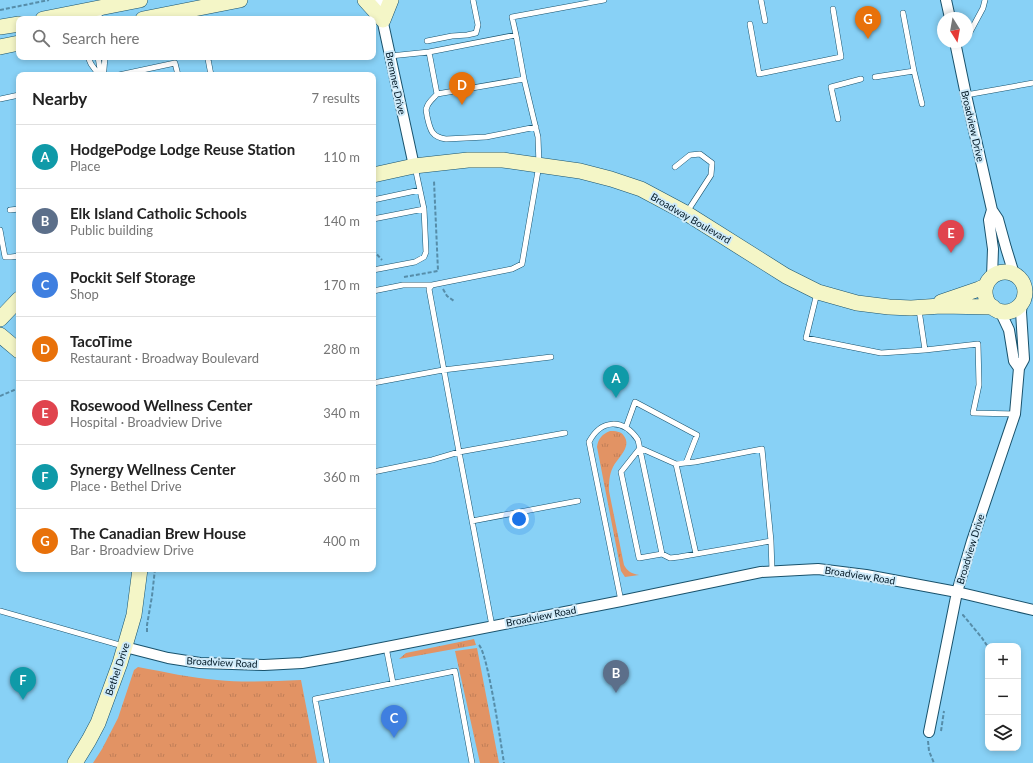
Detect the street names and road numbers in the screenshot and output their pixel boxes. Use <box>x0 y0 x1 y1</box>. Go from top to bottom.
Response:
street label: Bremner Drive <box>383 50 409 116</box>
street label: Broadview Drive <box>959 89 987 163</box>
street label: Broadway Boulevard <box>649 190 733 246</box>
street label: Broadview Drive <box>954 512 986 586</box>
street label: Broadview Road <box>824 564 896 586</box>
street label: Broadview Road <box>505 603 577 629</box>
street label: Bethel Drive <box>102 641 132 697</box>
street label: Broadview Road <box>186 654 258 670</box>

